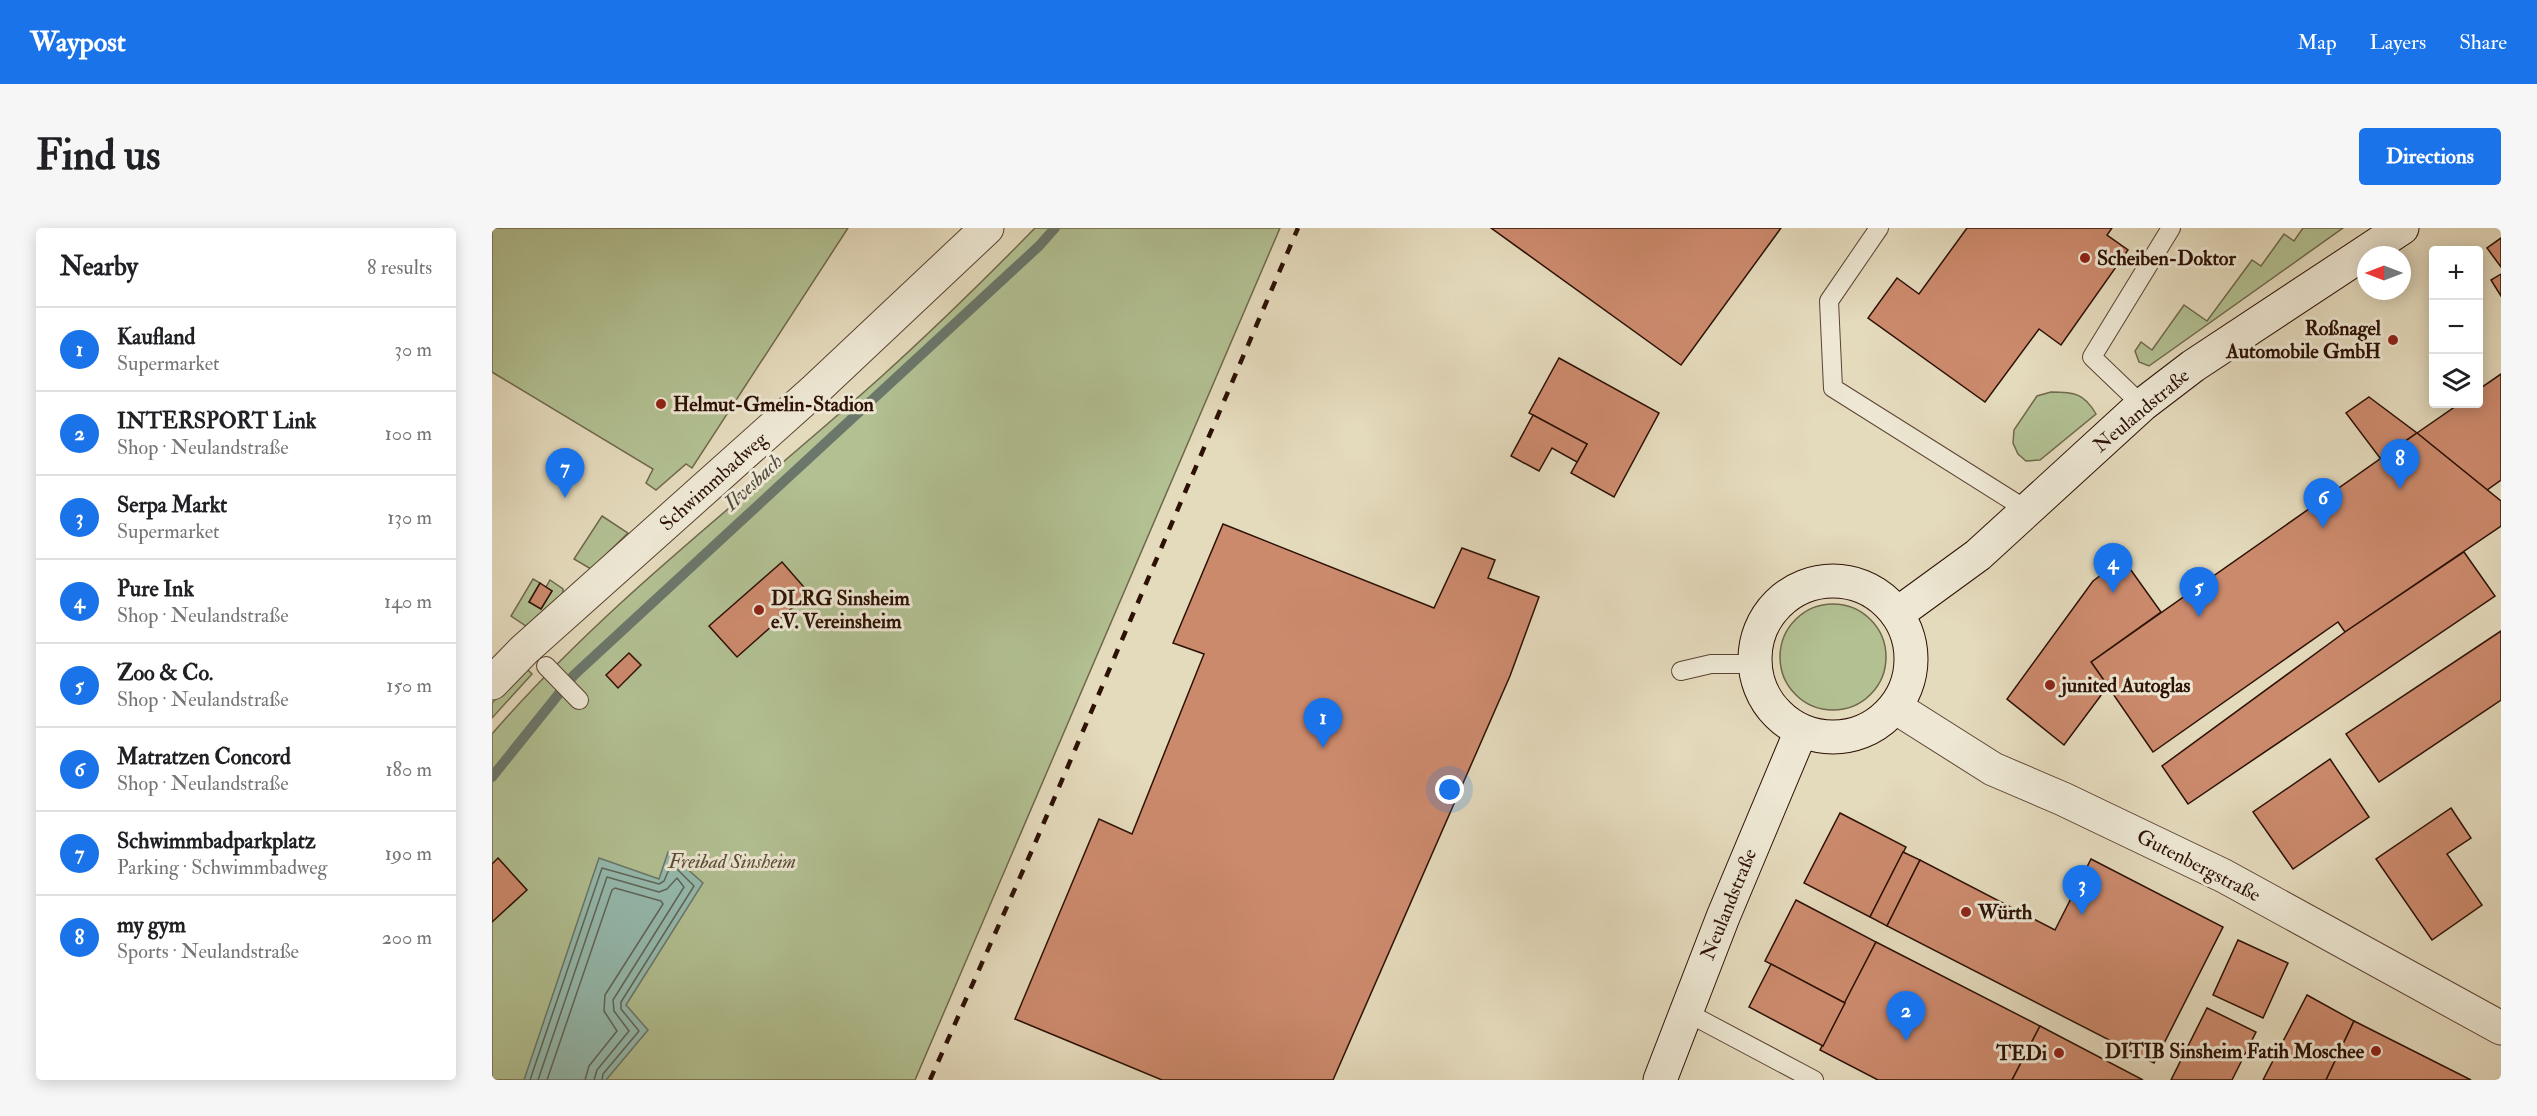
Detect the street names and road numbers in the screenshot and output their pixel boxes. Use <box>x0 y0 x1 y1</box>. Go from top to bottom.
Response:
street label: Neulandstraße <box>2088 363 2194 458</box>
street label: Schwimmbadweg <box>654 426 773 536</box>
street label: Gutenbergstraße <box>2133 824 2265 907</box>
street label: Neulandstraße <box>1695 845 1762 963</box>

